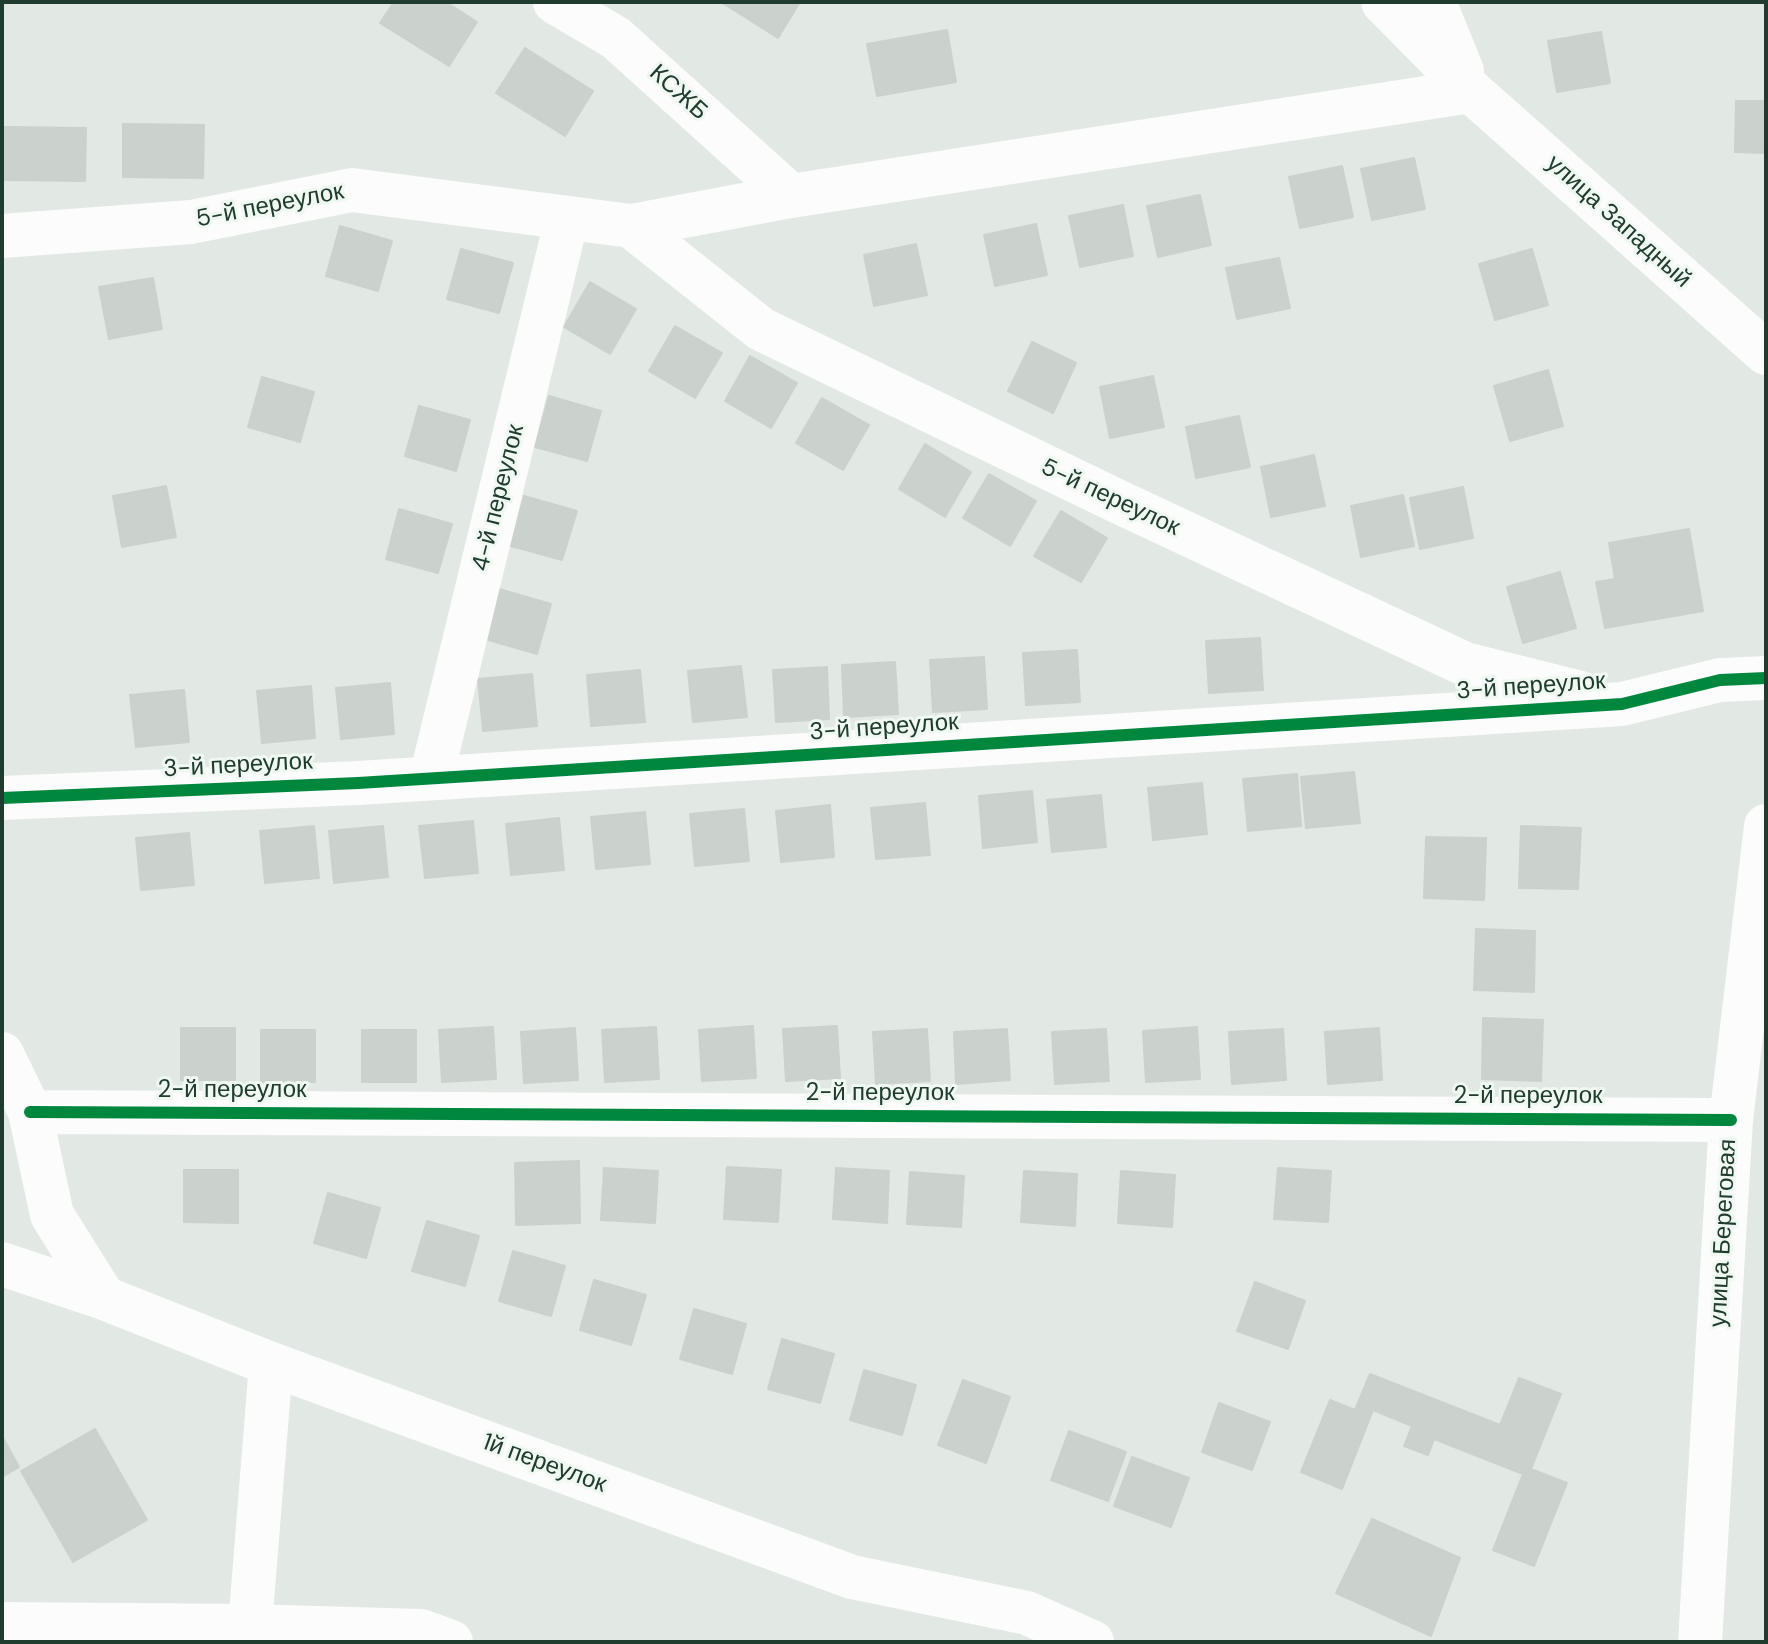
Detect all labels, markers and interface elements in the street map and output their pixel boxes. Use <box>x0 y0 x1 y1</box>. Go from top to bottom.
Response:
street label: КСЖБ <box>643 59 713 127</box>
street label: улица Западный <box>1540 150 1696 294</box>
street label: 5-й переулок <box>194 178 346 234</box>
street label: 4-й переулок <box>467 422 531 574</box>
street label: 5-й переулок <box>1036 453 1184 543</box>
street label: 3-й переулок <box>1456 667 1606 707</box>
street label: 3-й переулок <box>809 708 959 748</box>
street label: 3-й переулок <box>163 748 313 784</box>
street label: 2-й переулок <box>158 1077 306 1105</box>
street label: 2-й переулок <box>806 1080 954 1108</box>
street label: 2-й переулок <box>1454 1083 1602 1111</box>
street label: улица Береговая <box>1705 1138 1743 1328</box>
street label: 1й переулок <box>478 1428 610 1500</box>

